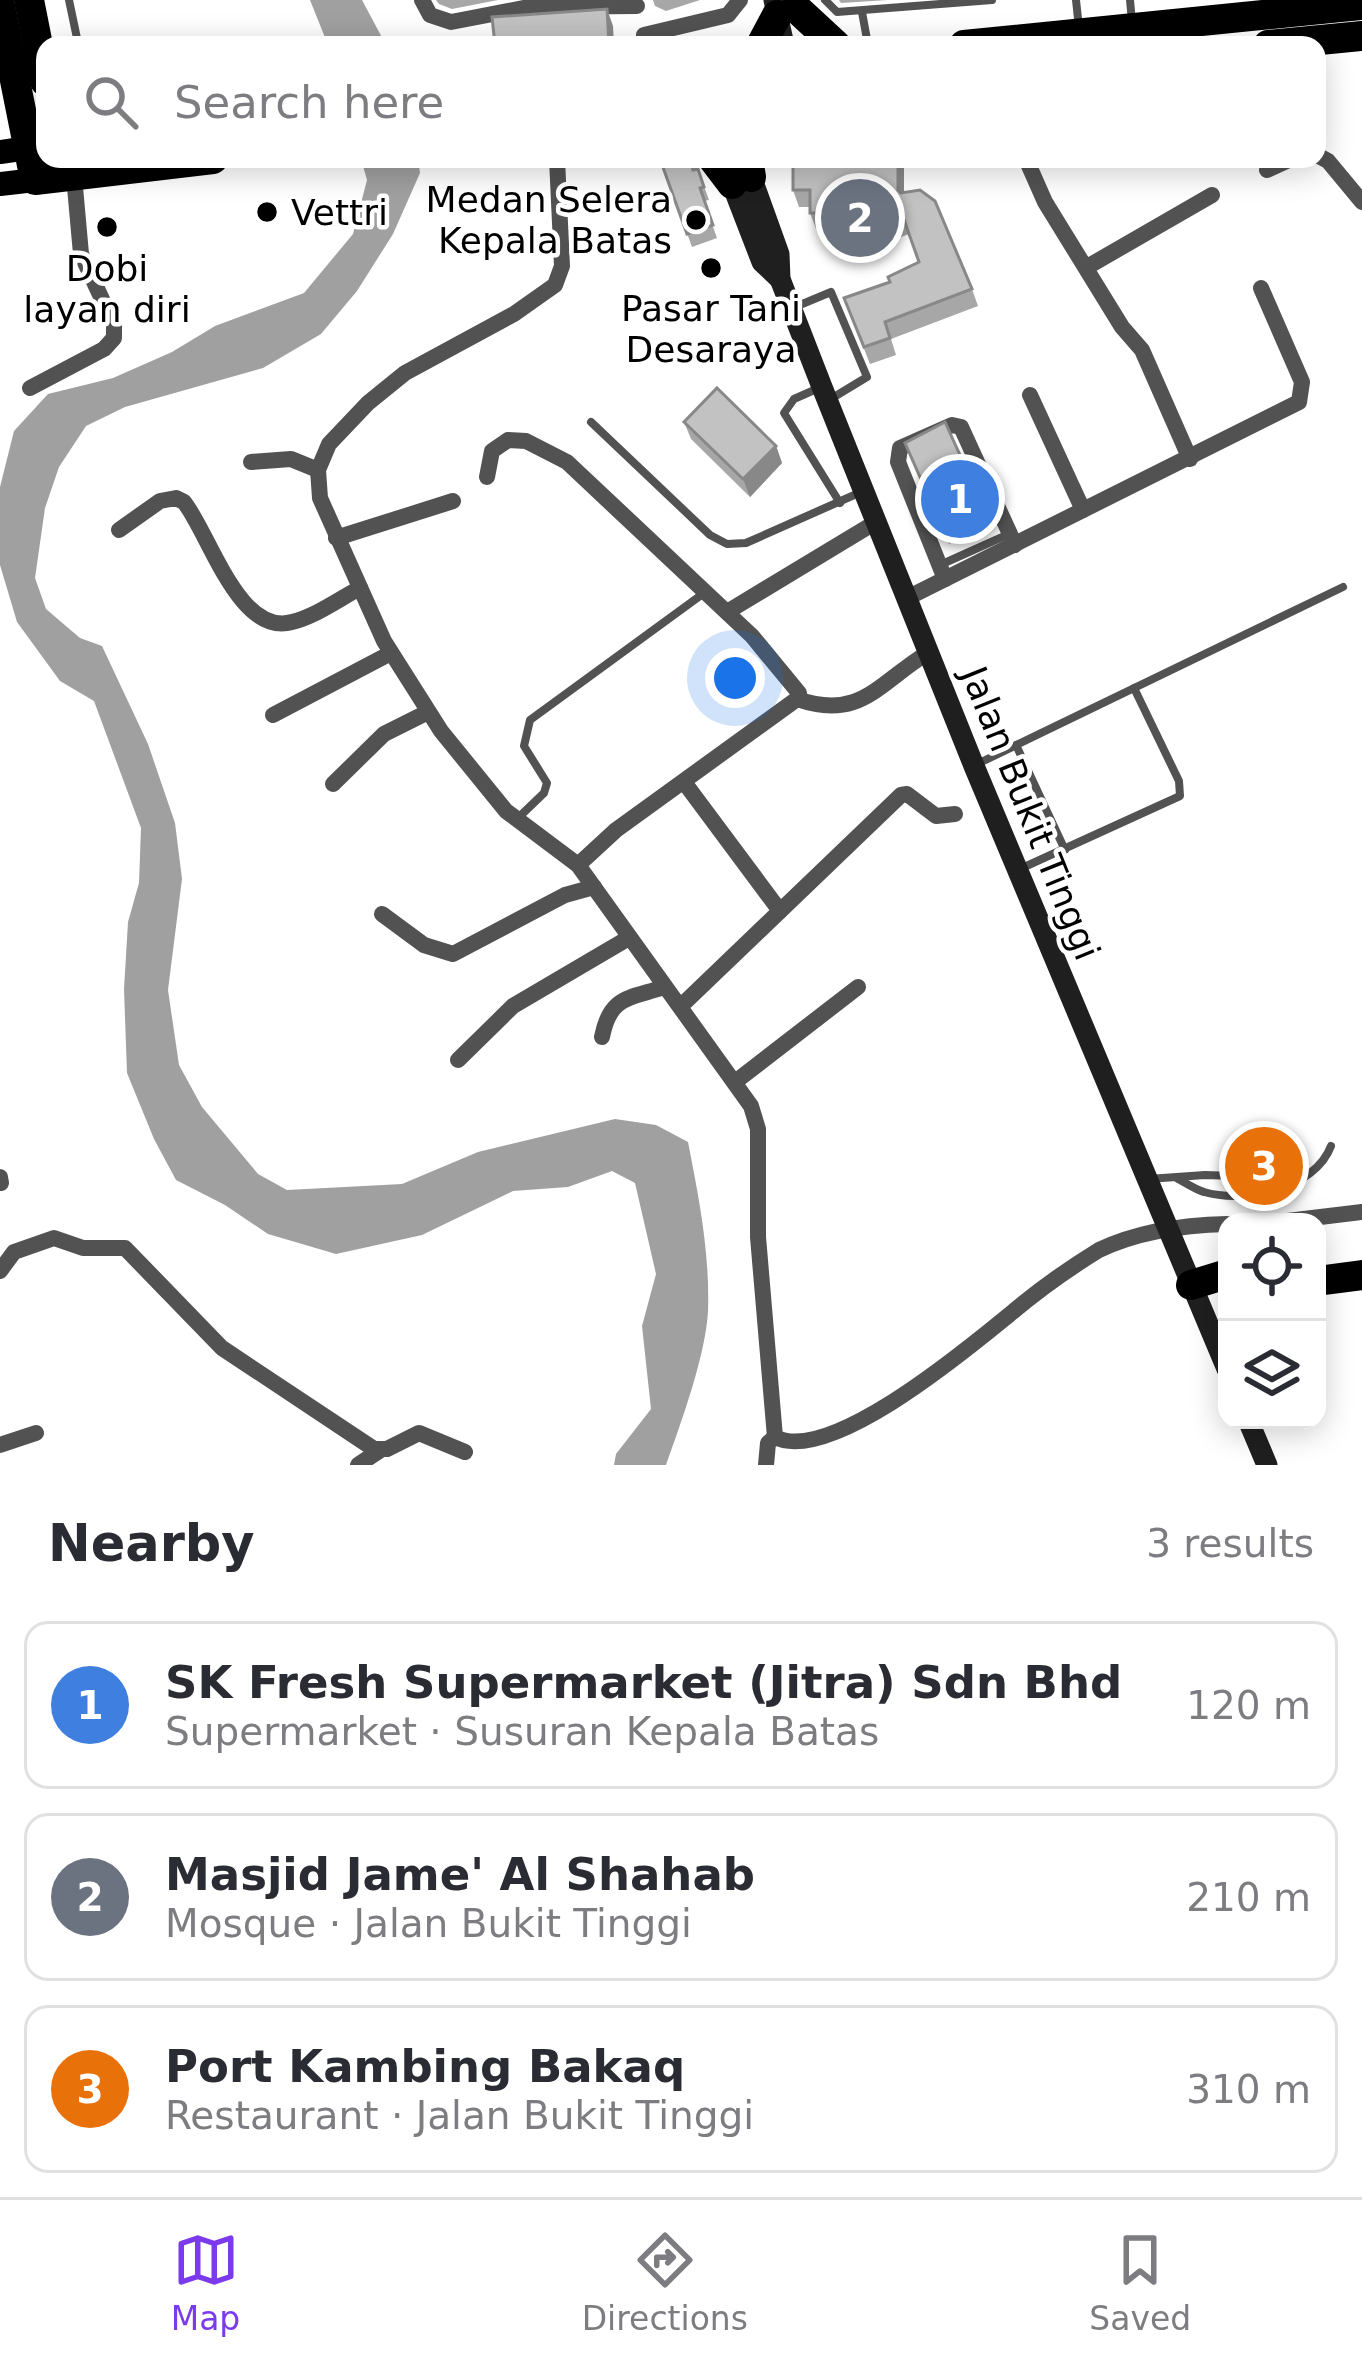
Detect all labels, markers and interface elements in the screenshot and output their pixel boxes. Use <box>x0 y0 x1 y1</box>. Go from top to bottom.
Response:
search box <box>36 36 1326 168</box>
icon: search <box>78 69 144 135</box>
text: Search here <box>174 76 444 129</box>
pin: 2 <box>821 173 899 263</box>
place label: Medan Selera Kepala Batas <box>426 179 672 261</box>
place label: Vettri <box>291 192 388 233</box>
marker: Vettri <box>254 199 280 225</box>
marker: Medan Selera Kepala Batas <box>683 207 709 233</box>
marker: Dobi layan diri <box>94 214 120 240</box>
place label: Dobi layan diri <box>23 248 191 330</box>
marker: Pasar Tani Desaraya <box>698 255 724 281</box>
place label: Pasar Tani Desaraya <box>621 288 801 370</box>
pin: 1 <box>921 454 999 544</box>
your location <box>705 648 765 708</box>
street label: Jalan Bukit Tinggi <box>952 659 1108 966</box>
pin: 3 <box>1225 1121 1303 1211</box>
map controls <box>1218 1213 1326 1429</box>
button: locate <box>1218 1213 1326 1321</box>
button: layers <box>1218 1321 1326 1429</box>
text: Nearby <box>48 1514 255 1573</box>
text: 3 results <box>1146 1521 1314 1566</box>
text: SK Fresh Supermarket (Jitra) Sdn Bhd <box>165 1656 1122 1709</box>
text: 1 <box>76 1683 104 1728</box>
text: 120 m <box>1186 1683 1311 1728</box>
text: Supermarket · Susuran Kepala Batas <box>165 1709 879 1754</box>
text: Masjid Jame' Al Shahab <box>165 1848 755 1901</box>
text: 2 <box>76 1875 104 1920</box>
text: 210 m <box>1186 1875 1311 1920</box>
text: Mosque · Jalan Bukit Tinggi <box>165 1901 692 1946</box>
text: Port Kambing Bakaq <box>165 2040 685 2093</box>
text: 3 <box>76 2067 104 2112</box>
text: 310 m <box>1186 2067 1311 2112</box>
text: Restaurant · Jalan Bukit Tinggi <box>165 2093 754 2138</box>
tab: Map <box>171 2227 240 2338</box>
tab: Directions <box>582 2227 748 2338</box>
tab: Saved <box>1089 2227 1191 2338</box>

